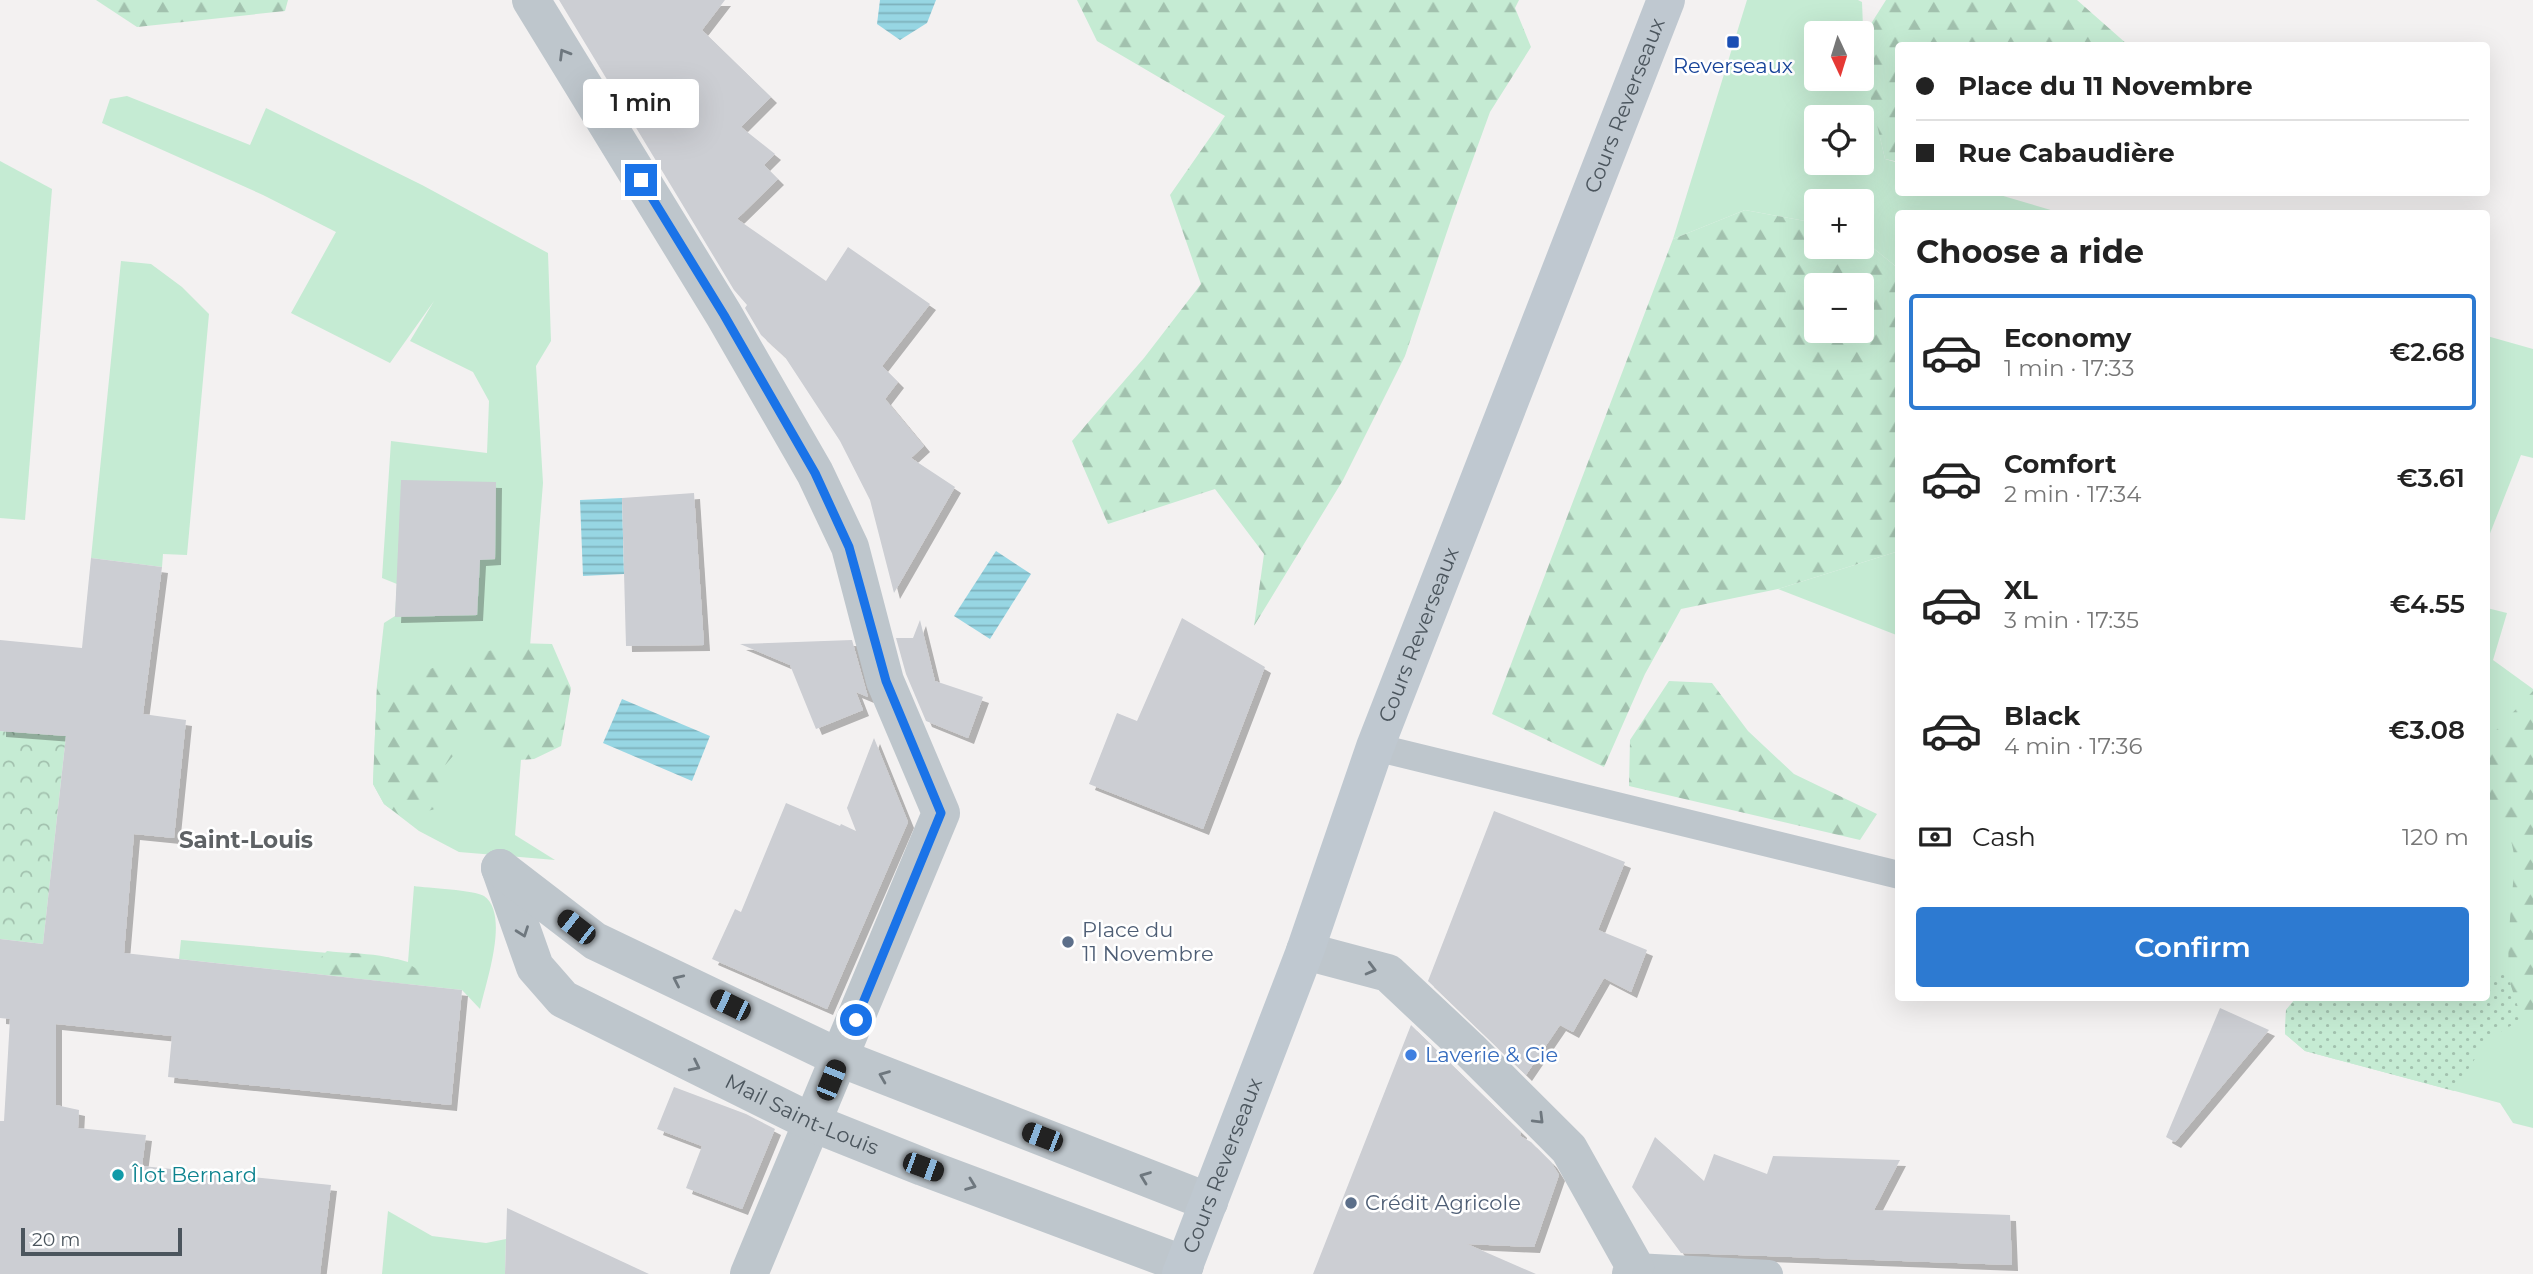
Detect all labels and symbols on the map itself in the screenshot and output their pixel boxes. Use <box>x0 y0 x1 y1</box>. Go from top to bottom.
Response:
street label: Cours Reverseaux <box>1579 14 1670 197</box>
north arrow <box>1804 21 1874 91</box>
marker: Reverseaux <box>1725 34 1741 50</box>
one-way arrow <box>559 48 572 61</box>
place label: Reverseaux <box>1673 53 1793 78</box>
callout: 1 min <box>583 78 699 128</box>
route end <box>625 164 657 196</box>
street label: Cours Reverseaux <box>1373 543 1464 726</box>
district label: Saint-Louis <box>179 826 313 854</box>
car <box>553 906 600 948</box>
place label: Place du 11 Novembre <box>1082 917 1214 966</box>
one-way arrow <box>515 926 529 938</box>
marker: Place du 11 Novembre <box>1060 934 1076 950</box>
one-way arrow <box>1365 960 1377 975</box>
one-way arrow <box>673 974 685 988</box>
car <box>707 986 754 1024</box>
route start <box>840 1004 872 1036</box>
place label: Laverie & Cie <box>1425 1042 1558 1067</box>
marker: Laverie & Cie <box>1403 1047 1419 1063</box>
one-way arrow <box>688 1057 700 1071</box>
car <box>814 1057 849 1103</box>
street label: Mail Saint-Louis <box>721 1068 882 1160</box>
one-way arrow <box>878 1070 891 1084</box>
street label: Cours Reverseaux <box>1177 1074 1267 1257</box>
one-way arrow <box>1531 1110 1544 1123</box>
car <box>1019 1120 1066 1154</box>
car <box>900 1150 947 1184</box>
place label: Îlot Bernard <box>131 1162 257 1187</box>
marker: Îlot Bernard <box>110 1167 126 1183</box>
one-way arrow <box>1140 1172 1152 1186</box>
one-way arrow <box>965 1177 977 1191</box>
place label: Crédit Agricole <box>1365 1190 1521 1215</box>
marker: Crédit Agricole <box>1343 1195 1359 1211</box>
scale bar <box>21 1225 182 1257</box>

